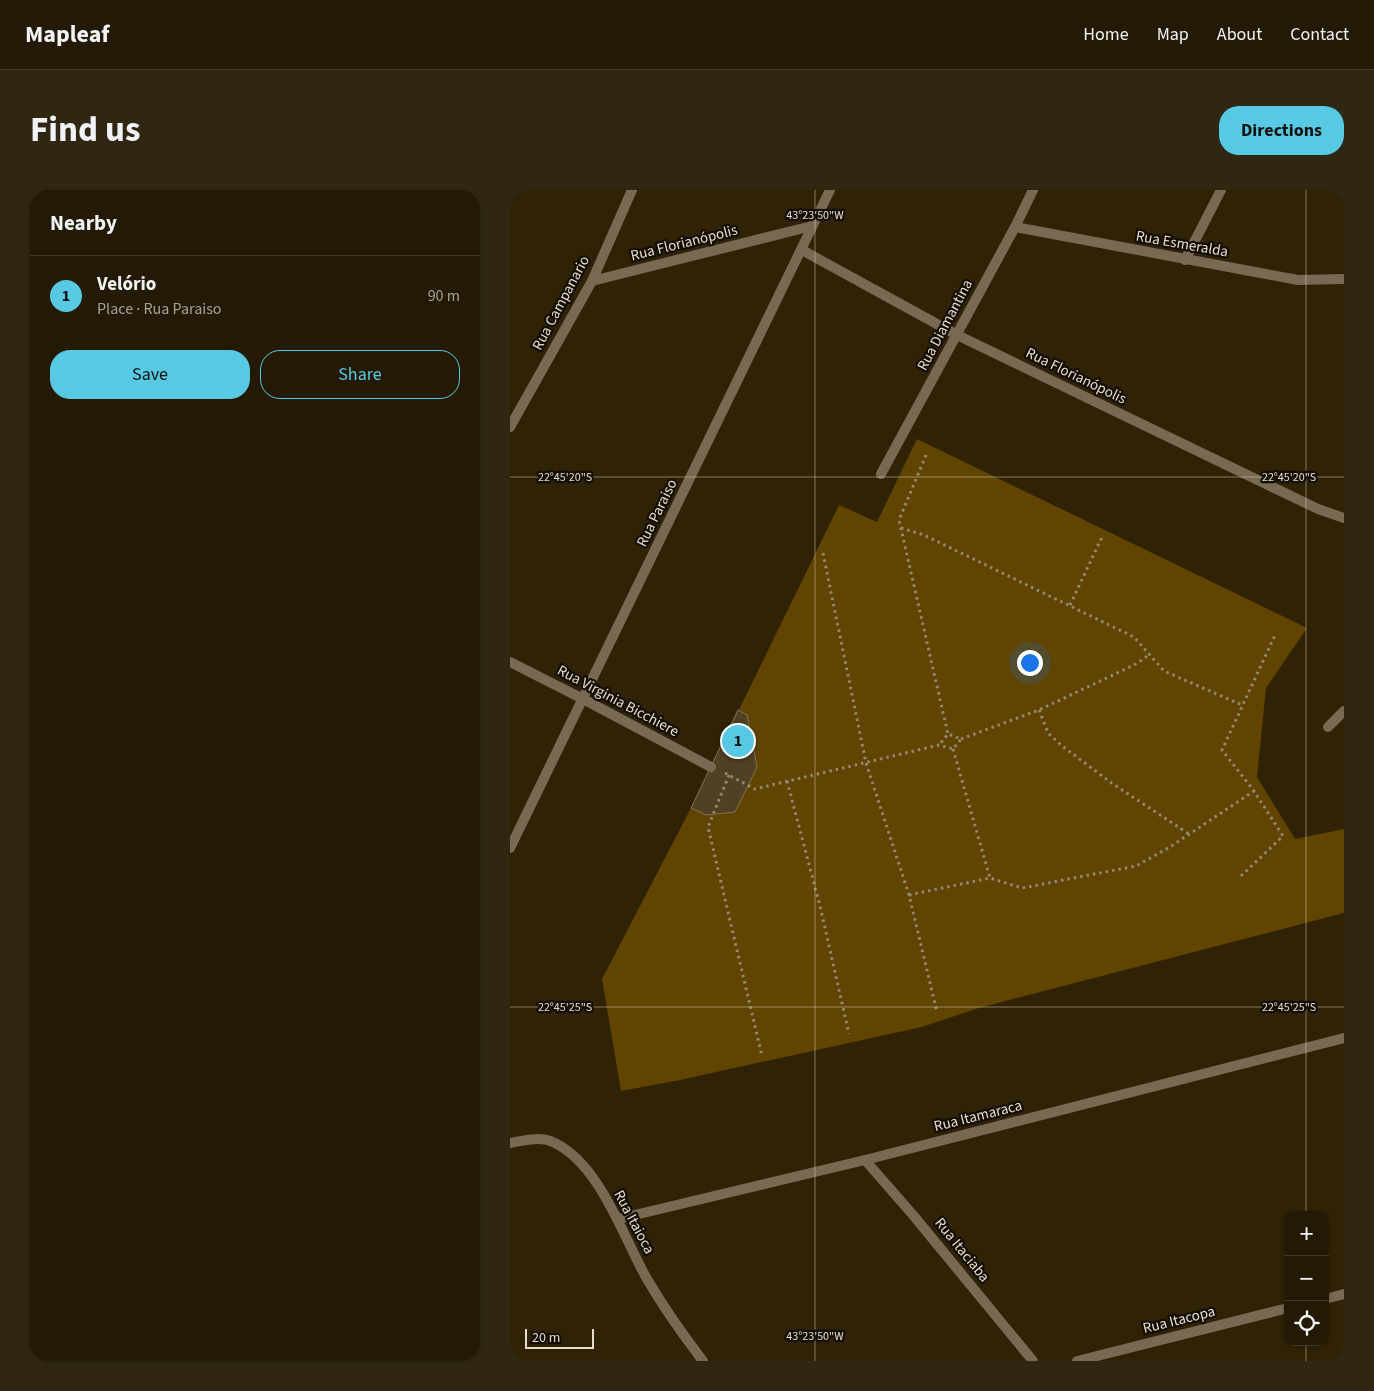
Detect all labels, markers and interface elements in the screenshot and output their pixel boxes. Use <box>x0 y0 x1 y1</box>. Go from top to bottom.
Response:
text: Mapleaf <box>25 17 110 52</box>
text: Home <box>1083 22 1129 47</box>
text: Map <box>1157 22 1189 47</box>
text: About <box>1217 22 1262 47</box>
text: Contact <box>1290 22 1349 47</box>
text: Find us <box>30 105 140 155</box>
button: Directions <box>1219 106 1344 155</box>
text: 43°23'50"W <box>786 207 844 224</box>
text: Nearby <box>50 208 117 238</box>
street label: Rua Florianópolis <box>628 220 740 266</box>
street label: Rua Esmeralda <box>1134 226 1230 262</box>
street label: Rua Campanario <box>527 252 595 354</box>
text: Velório <box>97 271 156 298</box>
street label: Rua Diamantina <box>912 276 978 374</box>
text: 1 <box>62 285 70 307</box>
text: 90 m <box>428 285 460 307</box>
text: Place · Rua Paraiso <box>97 298 222 320</box>
street label: Rua Florianópolis <box>1022 343 1130 409</box>
button: Save <box>50 350 250 399</box>
button: Share <box>260 350 460 399</box>
text: 22°45'20"S <box>538 469 592 486</box>
text: 22°45'20"S <box>1262 469 1316 486</box>
street label: Rua Paraiso <box>632 476 682 550</box>
your location <box>1017 650 1043 676</box>
street label: Rua Virginia Bicchiere <box>553 660 683 742</box>
pin: 1 <box>722 722 754 760</box>
text: 22°45'25"S <box>538 999 592 1016</box>
text: 22°45'25"S <box>1262 999 1316 1016</box>
street label: Rua Itamaraca <box>932 1095 1024 1137</box>
street label: Rua Itaioca <box>608 1186 660 1258</box>
map controls <box>1284 1211 1329 1346</box>
button: + <box>1284 1211 1329 1256</box>
street label: Rua Itaciaba <box>930 1213 994 1287</box>
button: − <box>1284 1256 1329 1301</box>
street label: Rua Itacopa <box>1141 1301 1217 1339</box>
button: locate <box>1284 1301 1329 1346</box>
scale bar <box>525 1326 594 1349</box>
text: 20 m <box>532 1328 560 1348</box>
text: 43°23'50"W <box>786 1328 844 1345</box>

